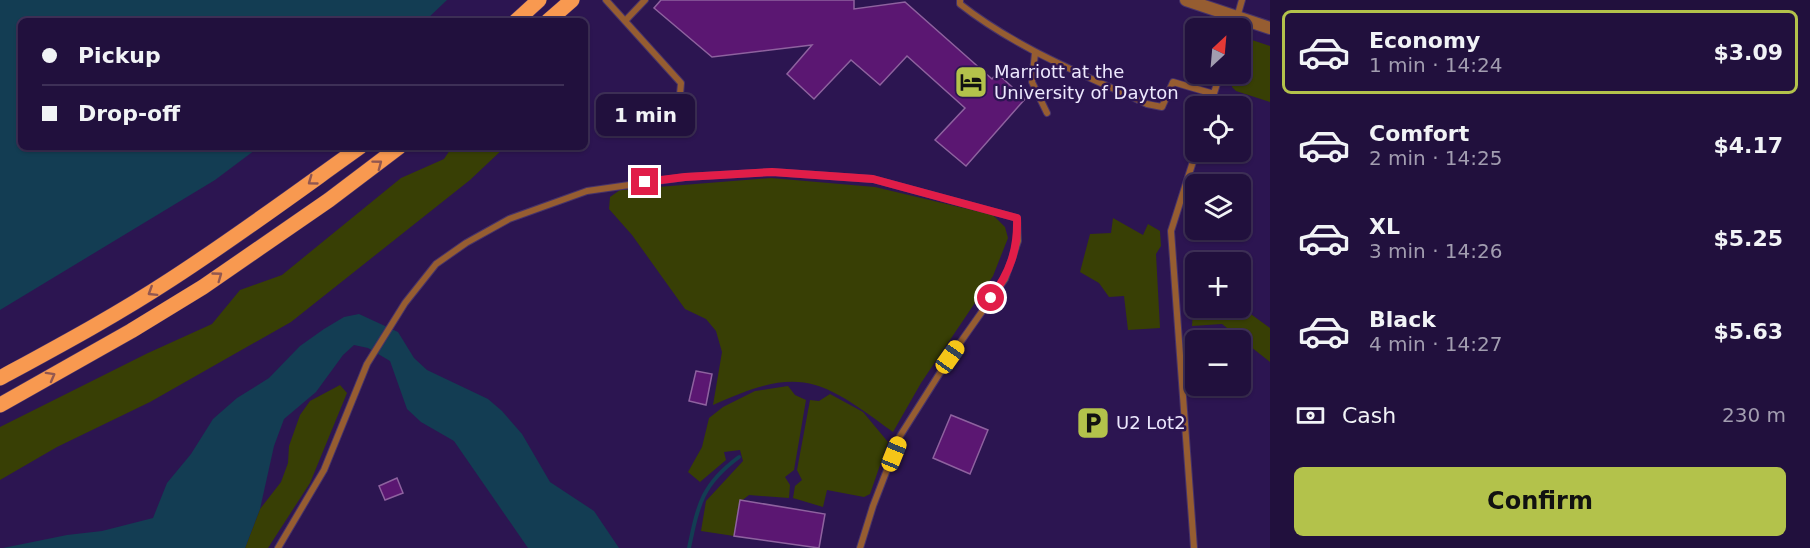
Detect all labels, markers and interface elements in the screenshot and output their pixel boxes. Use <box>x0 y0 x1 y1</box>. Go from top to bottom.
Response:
north arrow <box>1185 18 1251 84</box>
map controls <box>1185 18 1251 396</box>
icon: car <box>1297 25 1351 79</box>
text: Economy <box>1369 28 1480 53</box>
text: $3.09 <box>1713 40 1783 65</box>
text: Pickup <box>78 43 161 68</box>
text: 1 min · 14:24 <box>1369 53 1503 77</box>
place label: Marriott at the University of Dayton <box>994 61 1179 103</box>
hotel icon: Marriott at the University of Dayton <box>953 64 989 100</box>
callout: 1 min <box>596 95 694 137</box>
button: locate <box>1185 96 1251 162</box>
text: Drop-off <box>78 101 180 126</box>
text: 1 min <box>614 103 677 127</box>
icon: car <box>1297 118 1351 172</box>
text: Comfort <box>1369 121 1469 146</box>
text: $4.17 <box>1713 133 1783 158</box>
text: 2 min · 14:25 <box>1369 146 1503 170</box>
one-way arrow <box>371 160 382 171</box>
route end <box>631 168 658 195</box>
one-way arrow <box>308 174 319 185</box>
button: layers <box>1185 174 1251 240</box>
icon: car <box>1297 211 1351 265</box>
text: XL <box>1369 214 1400 239</box>
text: $5.25 <box>1713 226 1783 251</box>
text: 3 min · 14:26 <box>1369 239 1503 263</box>
button: + <box>1185 252 1251 318</box>
one-way arrow <box>211 272 222 283</box>
one-way arrow <box>148 284 158 296</box>
route start <box>977 284 1004 311</box>
icon: car <box>1297 304 1351 358</box>
text: Black <box>1369 307 1436 332</box>
text: $5.63 <box>1713 319 1783 344</box>
button: − <box>1185 330 1251 396</box>
text: 4 min · 14:27 <box>1369 332 1503 356</box>
car <box>932 337 968 377</box>
one-way arrow <box>45 372 55 383</box>
icon: cash <box>1294 399 1327 432</box>
text: Cash <box>1342 403 1396 428</box>
text: 230 m <box>1722 403 1786 427</box>
parking icon: U2 Lot2 <box>1075 405 1111 441</box>
place label: U2 Lot2 <box>1116 412 1186 433</box>
car <box>879 434 909 474</box>
button: Confirm <box>1294 467 1786 536</box>

